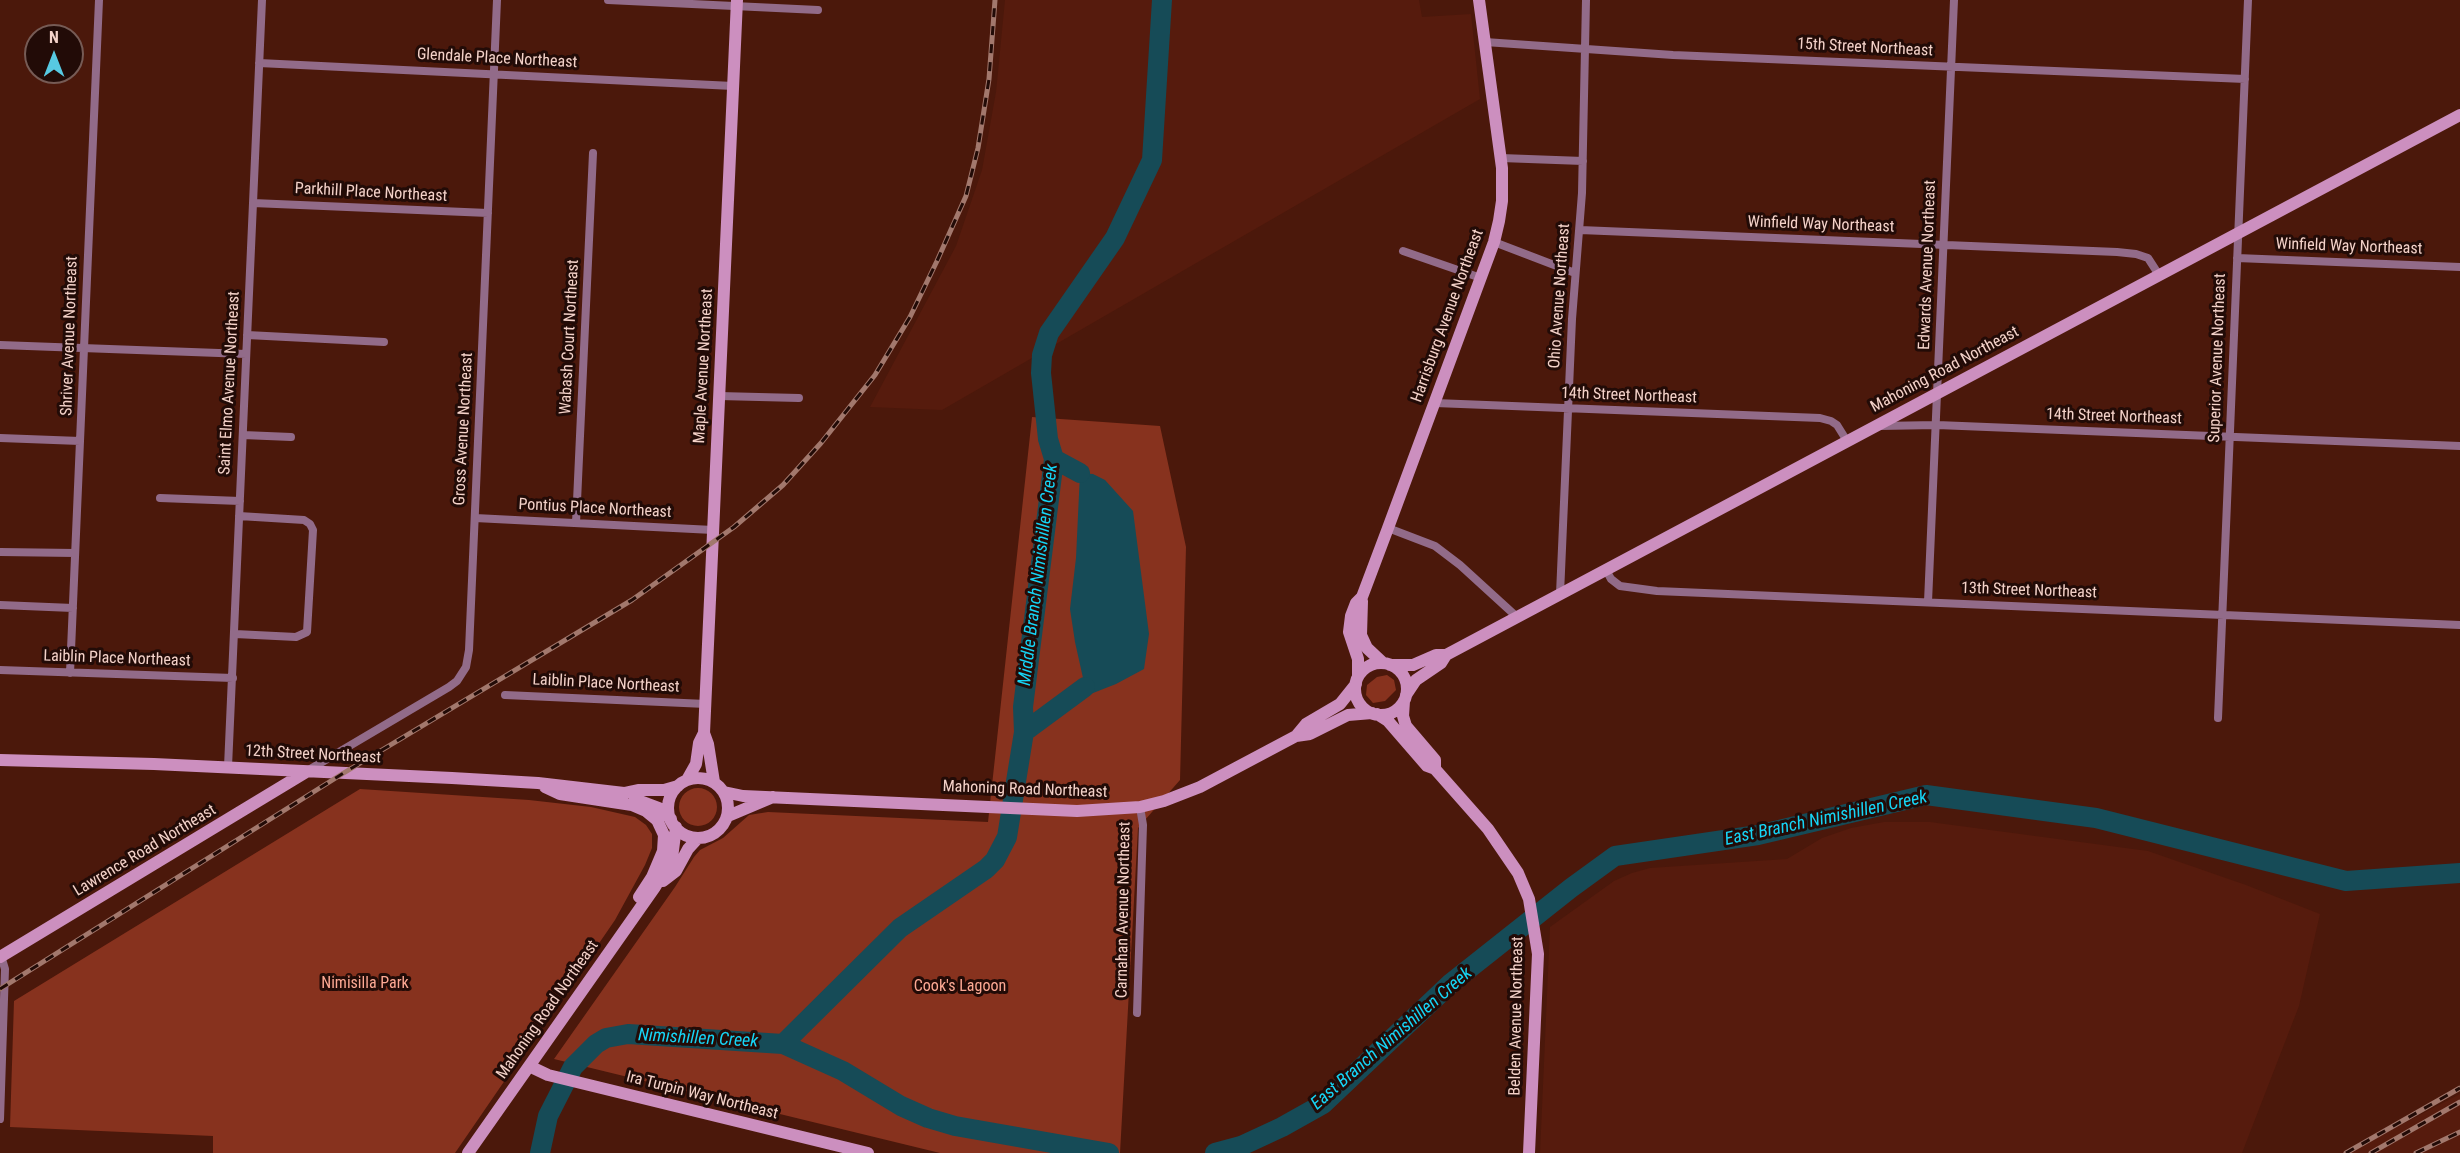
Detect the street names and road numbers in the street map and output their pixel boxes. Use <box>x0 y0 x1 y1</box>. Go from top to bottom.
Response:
street label: 15th Street Northeast <box>1797 35 1933 61</box>
street label: Glendale Place Northeast <box>416 45 578 73</box>
street label: Parkhill Place Northeast <box>294 179 448 207</box>
street label: Edwards Avenue Northeast <box>1915 180 1941 350</box>
street label: Winfield Way Northeast <box>1747 213 1895 237</box>
street label: Ohio Avenue Northeast <box>1545 223 1575 369</box>
street label: Harrisburg Avenue Northeast <box>1408 227 1488 405</box>
street label: Winfield Way Northeast <box>2275 235 2423 259</box>
street label: Shriver Avenue Northeast <box>58 256 82 416</box>
street label: Wabash Court Northeast <box>556 259 584 415</box>
street label: Superior Avenue Northeast <box>2205 273 2231 443</box>
street label: Maple Avenue Northeast <box>690 288 718 444</box>
street label: Saint Elmo Avenue Northeast <box>216 291 244 475</box>
street label: Mahoning Road Northeast <box>1868 323 2022 417</box>
street label: Gross Avenue Northeast <box>450 352 478 506</box>
street label: 14th Street Northeast <box>1561 384 1697 408</box>
street label: 14th Street Northeast <box>2046 405 2182 429</box>
street label: Pontius Place Northeast <box>518 495 672 523</box>
street label: 13th Street Northeast <box>1961 579 2097 603</box>
street label: Laiblin Place Northeast <box>43 647 191 671</box>
street label: Laiblin Place Northeast <box>532 671 680 697</box>
street label: 12th Street Northeast <box>245 742 381 768</box>
street label: Mahoning Road Northeast <box>942 778 1108 802</box>
street label: Lawrence Road Northeast <box>70 801 220 901</box>
street label: Carnahan Avenue Northeast <box>1113 822 1135 998</box>
street label: Belden Avenue Northeast <box>1506 936 1528 1096</box>
street label: Mahoning Road Northeast <box>493 937 603 1083</box>
street label: Ira Turpin Way Northeast <box>624 1068 780 1124</box>

